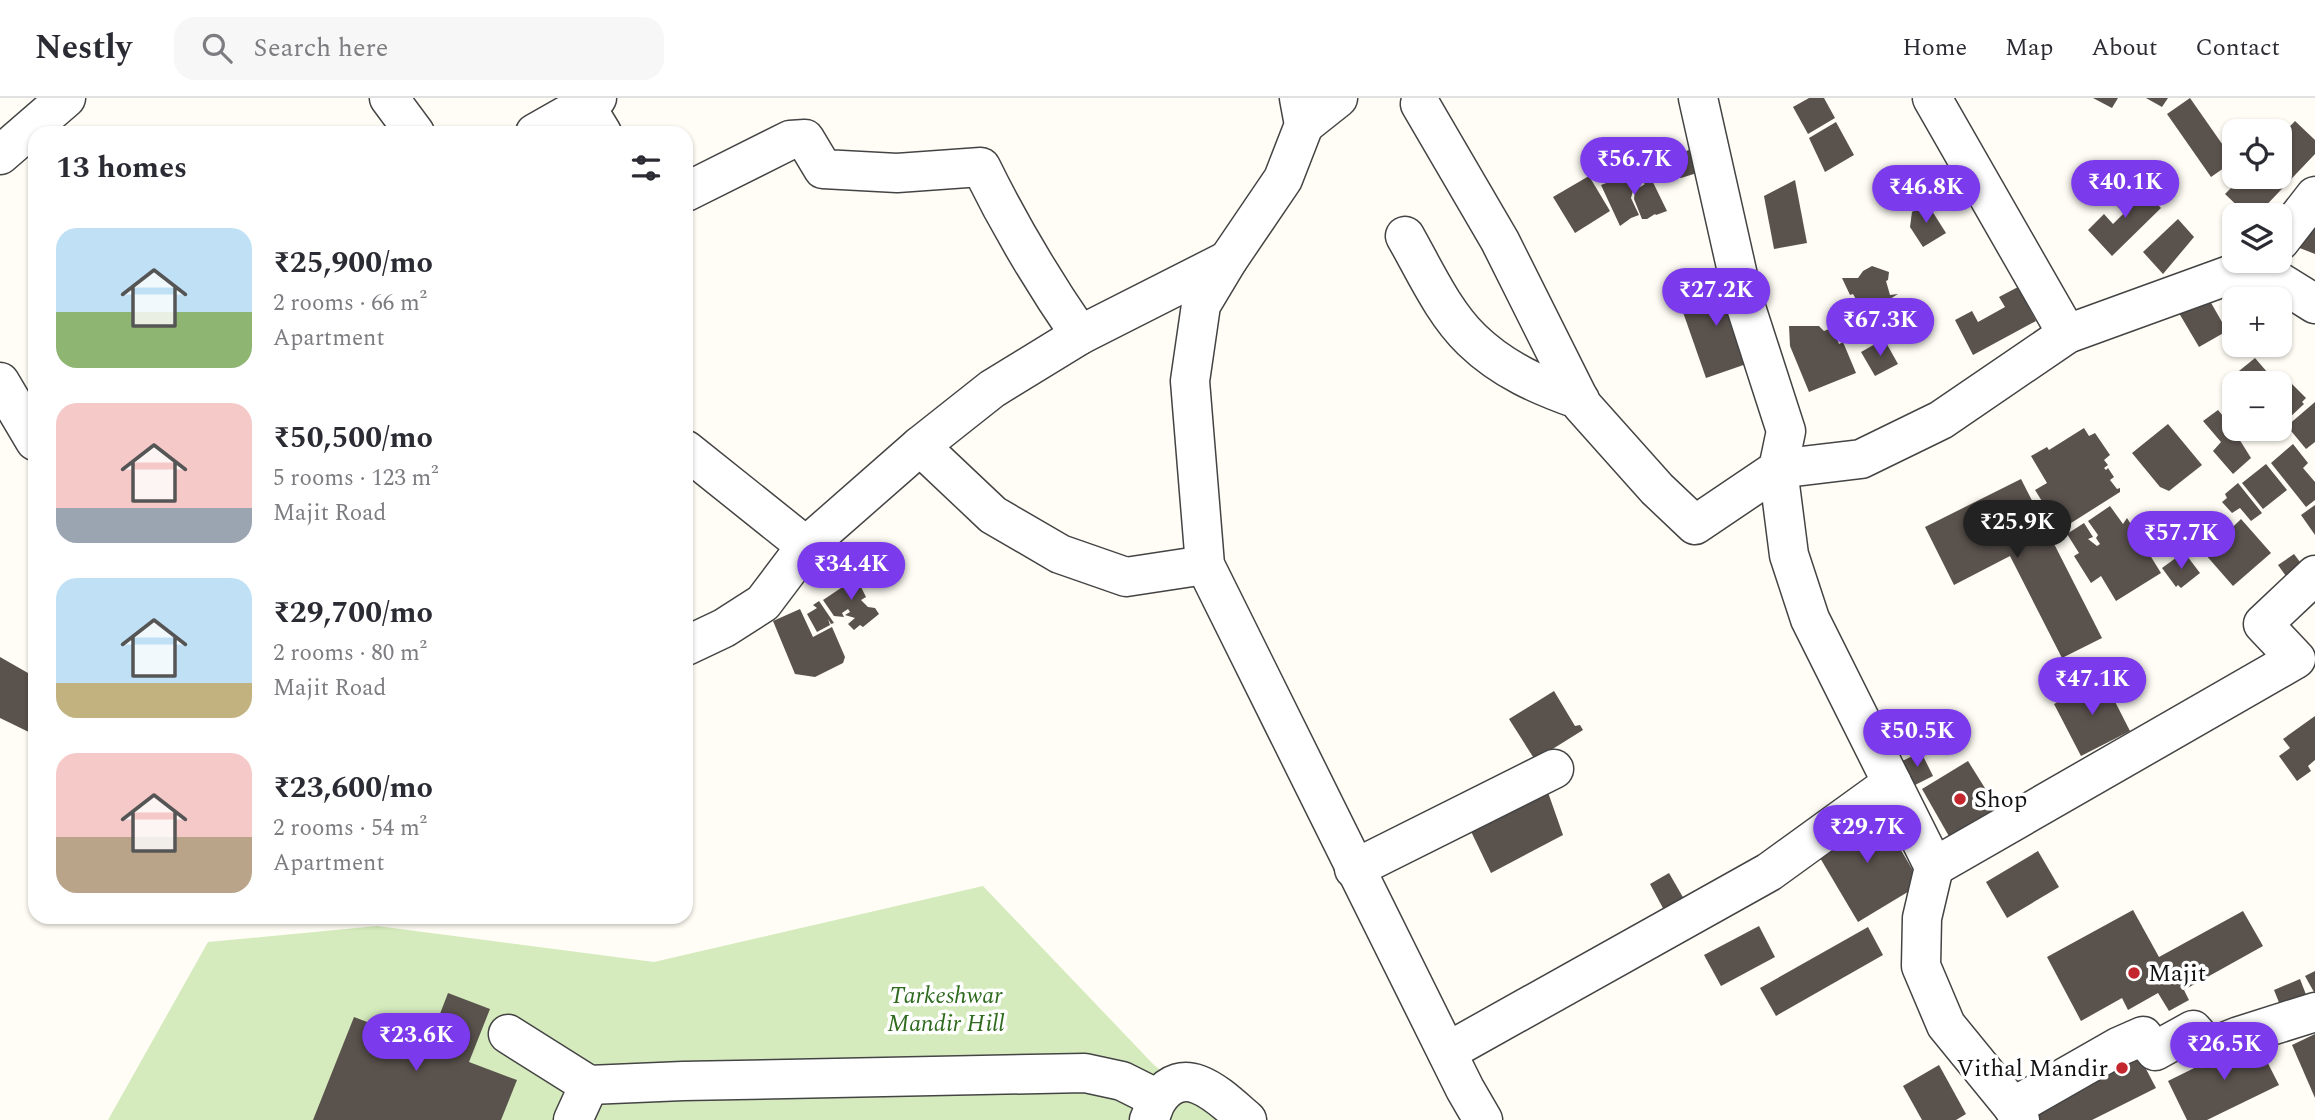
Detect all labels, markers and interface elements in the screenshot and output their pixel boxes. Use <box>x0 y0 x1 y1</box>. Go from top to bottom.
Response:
search box <box>174 17 664 80</box>
text: Nestly <box>35 23 132 73</box>
text: Search here <box>254 28 388 68</box>
icon: search <box>198 29 236 67</box>
text: Home <box>1902 30 1967 66</box>
text: Map <box>2005 30 2053 66</box>
text: About <box>2091 30 2157 66</box>
text: Contact <box>2195 30 2280 66</box>
map controls <box>2222 119 2292 441</box>
button: locate <box>2222 119 2292 189</box>
pin: ₹56.7K <box>1577 138 1691 197</box>
text: ₹56.7K <box>1596 142 1672 177</box>
text: 13 homes <box>56 145 187 191</box>
icon: filters <box>627 149 665 187</box>
pin: ₹40.1K <box>2068 160 2182 220</box>
text: ₹40.1K <box>2087 165 2163 200</box>
pin: ₹46.8K <box>1869 166 1983 225</box>
text: ₹46.8K <box>1888 170 1964 205</box>
button: layers <box>2222 203 2292 273</box>
text: ₹25,900/mo <box>273 240 433 286</box>
icon: home <box>112 256 196 340</box>
pin: ₹27.2K <box>1659 268 1773 328</box>
text: ₹27.2K <box>1678 273 1754 308</box>
text: 2 rooms · 66 m² <box>273 286 427 321</box>
button: + <box>2222 287 2292 357</box>
pin: ₹67.3K <box>1823 299 1937 358</box>
text: ₹67.3K <box>1842 303 1918 338</box>
text: Apartment <box>273 321 385 356</box>
button: − <box>2222 371 2292 441</box>
text: ₹50,500/mo <box>273 415 433 461</box>
icon: home <box>112 431 196 515</box>
text: 5 rooms · 123 m² <box>273 461 439 496</box>
text: Majit Road <box>273 496 386 531</box>
pin: ₹25.9K <box>1960 500 2074 560</box>
text: ₹25.9K <box>1979 505 2055 540</box>
pin: ₹57.7K <box>2124 512 2238 571</box>
text: ₹57.7K <box>2143 516 2219 551</box>
pin: ₹34.4K <box>794 542 908 602</box>
text: ₹34.4K <box>813 547 889 582</box>
text: ₹29,700/mo <box>273 590 433 636</box>
icon: home <box>112 606 196 690</box>
text: 2 rooms · 80 m² <box>273 636 427 671</box>
pin: ₹47.1K <box>2035 658 2149 717</box>
text: ₹47.1K <box>2054 662 2130 697</box>
text: Majit Road <box>273 671 386 706</box>
pin: ₹50.5K <box>1860 710 1974 769</box>
text: ₹50.5K <box>1879 714 1955 749</box>
text: ₹23,600/mo <box>273 765 433 811</box>
icon: home <box>112 781 196 865</box>
place label: Shop <box>1974 782 2027 818</box>
marker: Shop <box>1952 791 1968 807</box>
pin: ₹29.7K <box>1810 806 1924 865</box>
text: ₹29.7K <box>1829 810 1905 845</box>
text: 2 rooms · 54 m² <box>273 811 427 846</box>
text: Apartment <box>273 846 385 881</box>
place label: Majit <box>2148 956 2206 992</box>
marker: Majit <box>2126 965 2142 981</box>
park label: Tarkeshwar Mandir Hill <box>887 978 1005 1042</box>
pin: ₹23.6K <box>359 1014 473 1073</box>
text: ₹23.6K <box>378 1018 454 1053</box>
pin: ₹26.5K <box>2167 1023 2281 1082</box>
text: ₹26.5K <box>2186 1027 2262 1062</box>
place label: Vithal Mandir <box>1957 1051 2108 1087</box>
marker: Vithal Mandir <box>2114 1060 2130 1076</box>

